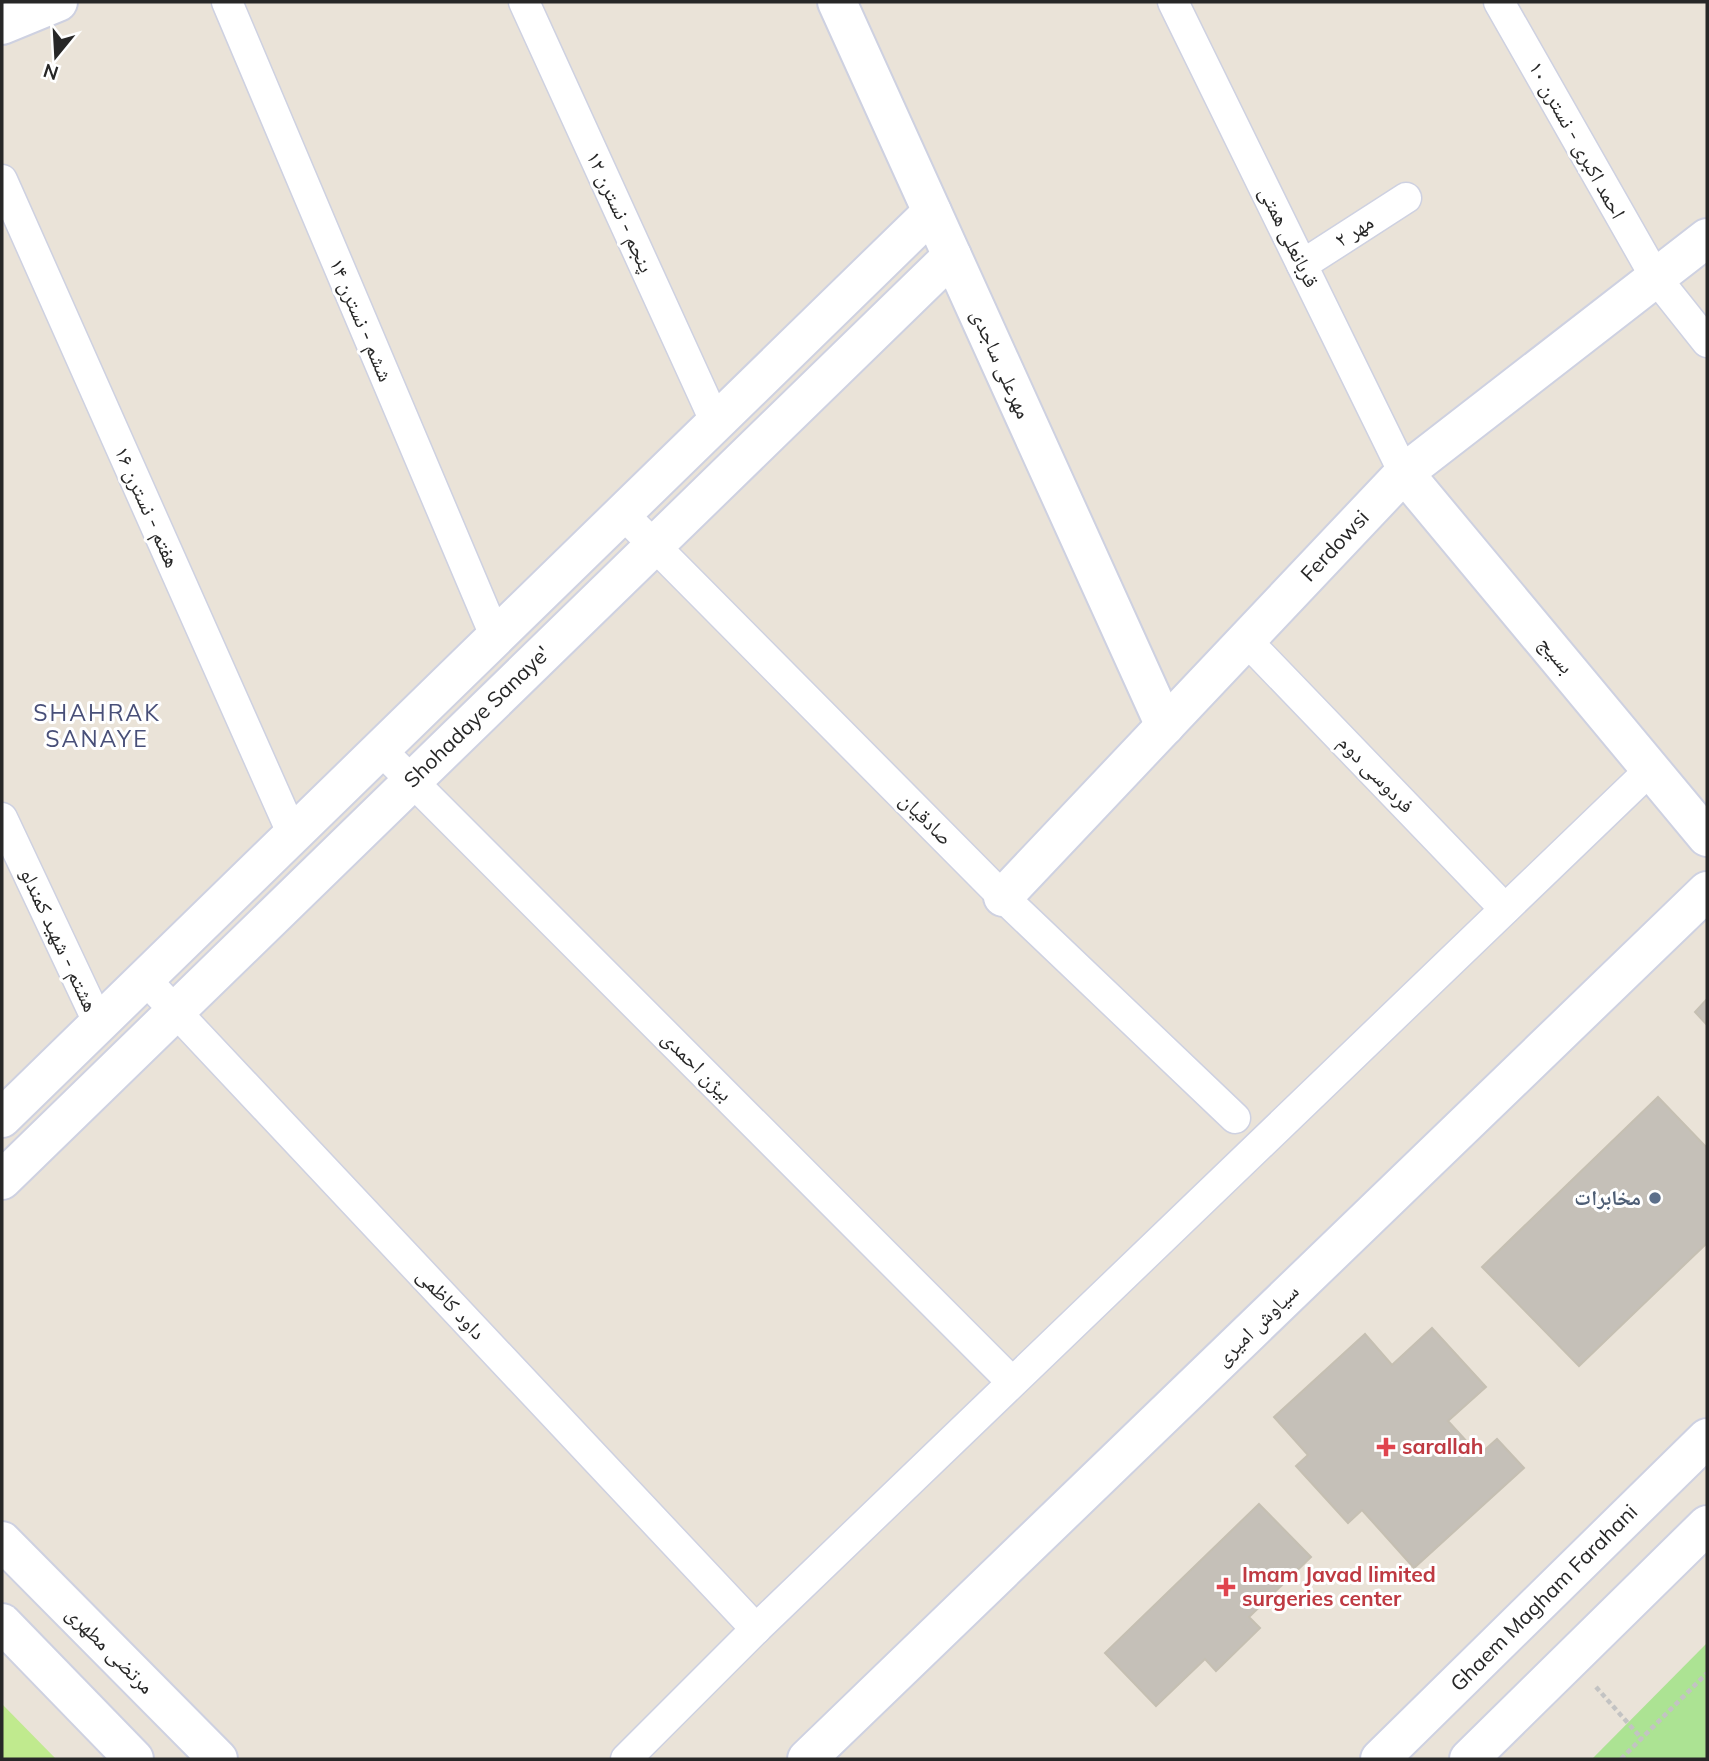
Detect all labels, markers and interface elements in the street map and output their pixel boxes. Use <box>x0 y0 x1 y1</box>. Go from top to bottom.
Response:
north arrow <box>21 21 91 91</box>
street label: احمد اکبری - نسترن ۱۰ <box>1524 56 1632 223</box>
text: N <box>40 59 61 86</box>
street label: پنجم - نسترن ۱۲ <box>580 147 660 277</box>
street label: قربانعلی همتی <box>1253 182 1326 292</box>
street label: مهر ۲ <box>1329 208 1378 252</box>
street label: ششم - نسترن ۱۴ <box>322 254 400 386</box>
street label: مهرعلی ساجدی <box>965 305 1038 423</box>
street label: هفتم - نسترن ۱۶ <box>108 442 186 572</box>
street label: Ferdowsi <box>1295 504 1374 586</box>
street label: بسیج <box>1533 630 1580 679</box>
street label: Shohadaye Sanaye' <box>398 640 555 793</box>
district label: SHAHRAK SANAYE <box>33 698 161 753</box>
street label: فردوسی دوم <box>1332 729 1420 819</box>
street label: صادقیان <box>895 786 959 850</box>
street label: هشتم - شهید کمندلو <box>13 863 105 1017</box>
street label: بیژن احمدی <box>657 1024 739 1106</box>
place label: مخابرات <box>1574 1184 1641 1210</box>
marker: مخابرات <box>1647 1190 1663 1206</box>
street label: داود کاظمی <box>411 1262 491 1345</box>
street label: سیاوش امیری <box>1209 1278 1304 1371</box>
place label: sarallah <box>1402 1433 1483 1459</box>
marker: sarallah <box>1376 1437 1396 1457</box>
street label: Ghaem Magham Farahani <box>1444 1498 1642 1696</box>
place label: Imam Javad limited surgeries center <box>1242 1561 1436 1611</box>
marker: Imam Javad limited surgeries center <box>1216 1577 1236 1597</box>
street label: مرتضی مطهری <box>61 1600 160 1699</box>

